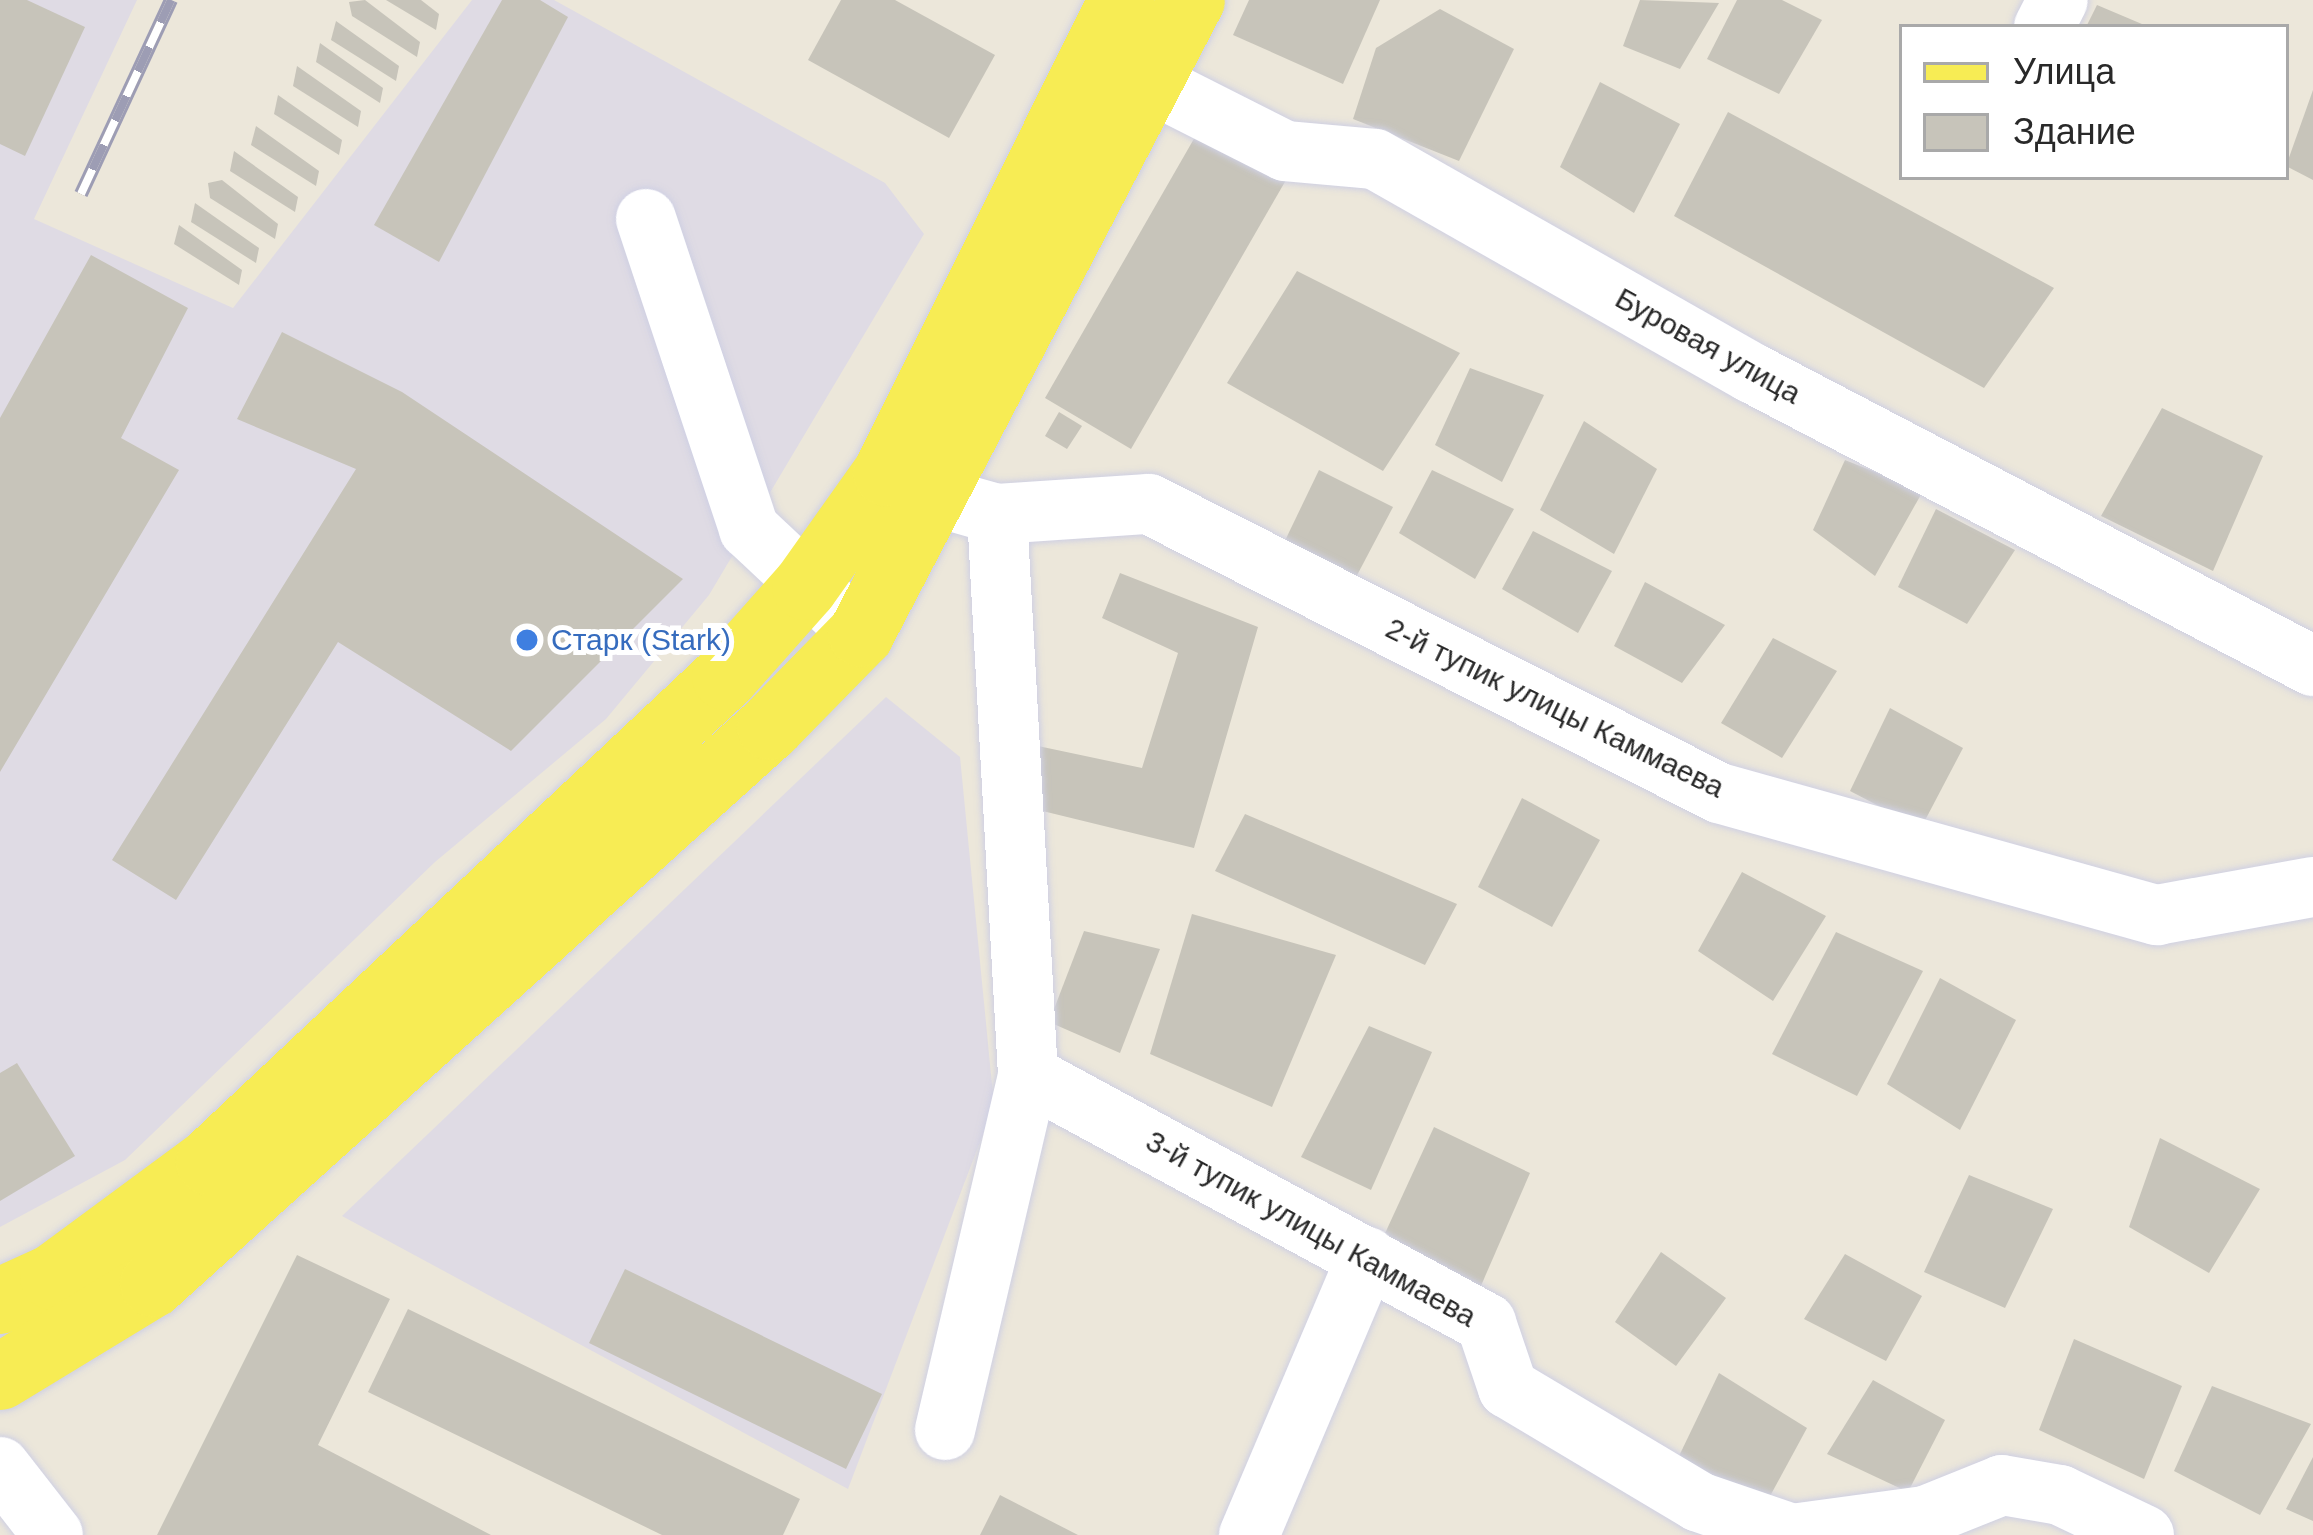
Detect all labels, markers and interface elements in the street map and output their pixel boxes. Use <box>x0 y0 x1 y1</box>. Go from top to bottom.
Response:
legend <box>1899 24 2289 180</box>
text: Улица <box>2013 51 2115 92</box>
text: Здание <box>2013 111 2136 152</box>
street label: Буровая улица <box>1609 280 1807 412</box>
street label: 2-й тупик улицы Каммаева <box>1380 610 1730 806</box>
place label: Старк (Stark) <box>551 622 731 658</box>
marker: Старк (Stark) <box>514 627 540 653</box>
street label: 3-й тупик улицы Каммаева <box>1140 1123 1482 1335</box>

